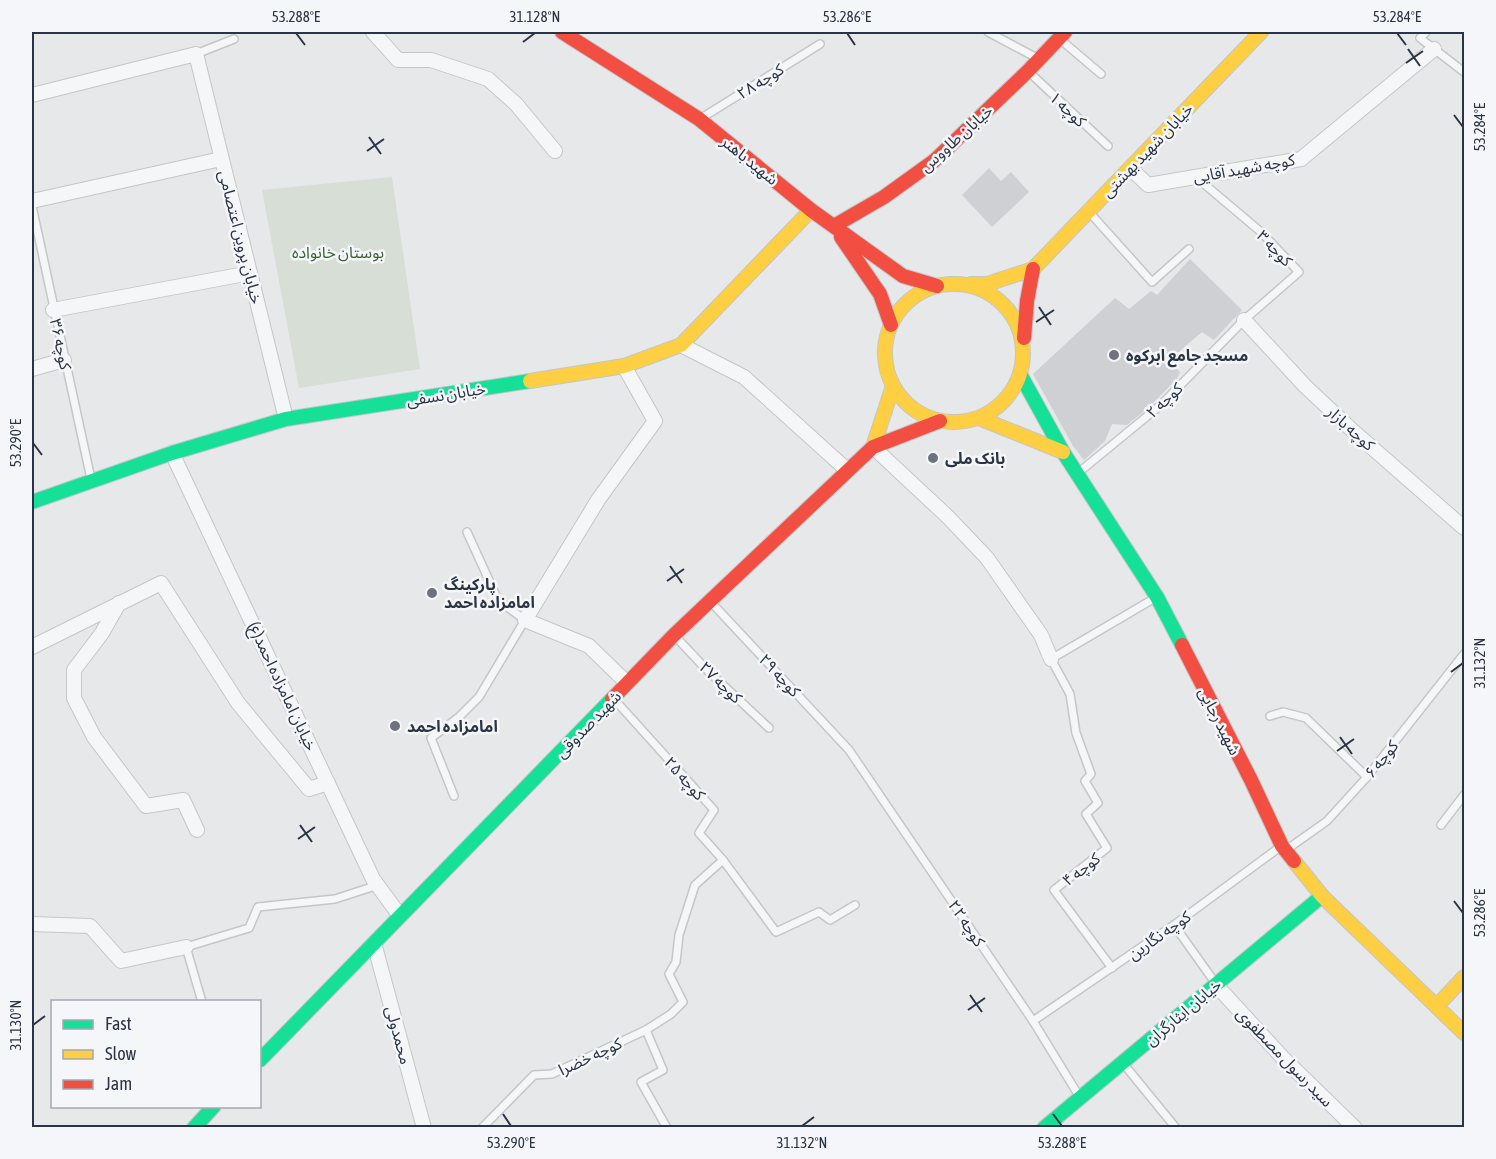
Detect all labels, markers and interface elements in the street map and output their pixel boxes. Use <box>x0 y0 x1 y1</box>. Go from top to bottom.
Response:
text: 53.288°E <box>272 8 321 25</box>
text: 31.128°N <box>510 8 560 25</box>
text: 53.286°E <box>823 8 872 25</box>
text: 53.284°E <box>1373 8 1422 25</box>
street label: کوچه ۲۸ <box>733 59 788 104</box>
street label: کوچه ۱ <box>1045 88 1090 132</box>
street label: خیابان شهید بهشتی <box>1098 99 1197 201</box>
street label: خیابان طاووس <box>916 101 997 176</box>
text: 53.284°E <box>1471 102 1488 151</box>
street label: شهید باهنر <box>717 131 782 189</box>
street label: کوچه شهید آقایی <box>1192 150 1297 188</box>
street label: خیابان پروین اعتصامی <box>214 168 266 306</box>
street label: کوچه ۳ <box>1252 226 1297 271</box>
park label: بوستان خانواده <box>292 243 384 262</box>
street label: کوچه ۳۶ <box>45 317 75 372</box>
place label: مسجد جامع ابرکوه <box>1126 346 1248 368</box>
marker: مسجد جامع ابرکوه <box>1107 348 1121 362</box>
street label: خیابان نسفی <box>405 379 487 410</box>
street label: کوچه ۲ <box>1142 379 1187 423</box>
street label: کوچه بازار <box>1321 401 1379 456</box>
text: 53.290°E <box>7 418 24 467</box>
place label: بانک ملی <box>945 449 1005 468</box>
marker: بانک ملی <box>926 451 940 465</box>
place label: پارکینگ امامزاده احمد <box>444 575 535 612</box>
marker: پارکینگ امامزاده احمد <box>425 586 439 600</box>
street label: خیابان امامزاده احمد(ع) <box>242 619 321 755</box>
text: 31.132°N <box>1471 638 1488 688</box>
street label: کوچه ۲۹ <box>754 650 805 702</box>
street label: کوچه ۲۷ <box>695 658 746 708</box>
street label: شهید رجایی <box>1194 684 1245 758</box>
street label: شهید صدوقی <box>552 687 625 762</box>
place label: امامزاده احمد <box>407 717 498 736</box>
marker: امامزاده احمد <box>388 719 402 733</box>
street label: کوچه ۶ <box>1361 736 1403 783</box>
street label: کوچه ۲۵ <box>659 753 709 805</box>
street label: کوچه ۴ <box>1059 849 1105 891</box>
text: 53.286°E <box>1471 888 1488 937</box>
street label: کوچه ۲۲ <box>943 896 989 951</box>
street label: کوچه نگارین <box>1124 907 1195 965</box>
street label: خیابان ایثارگران <box>1141 975 1225 1050</box>
text: 31.130°N <box>7 1000 24 1050</box>
legend <box>51 1000 261 1108</box>
street label: محمدولی <box>382 1004 415 1066</box>
street label: سید رسول مصطفوی <box>1232 1004 1337 1112</box>
text: Fast <box>105 1013 132 1034</box>
street label: کوچه خضرا <box>555 1033 626 1080</box>
text: Slow <box>105 1043 136 1064</box>
text: Jam <box>105 1073 132 1094</box>
text: 53.290°E <box>487 1134 536 1151</box>
text: 31.132°N <box>777 1134 827 1151</box>
text: 53.288°E <box>1038 1134 1087 1151</box>

